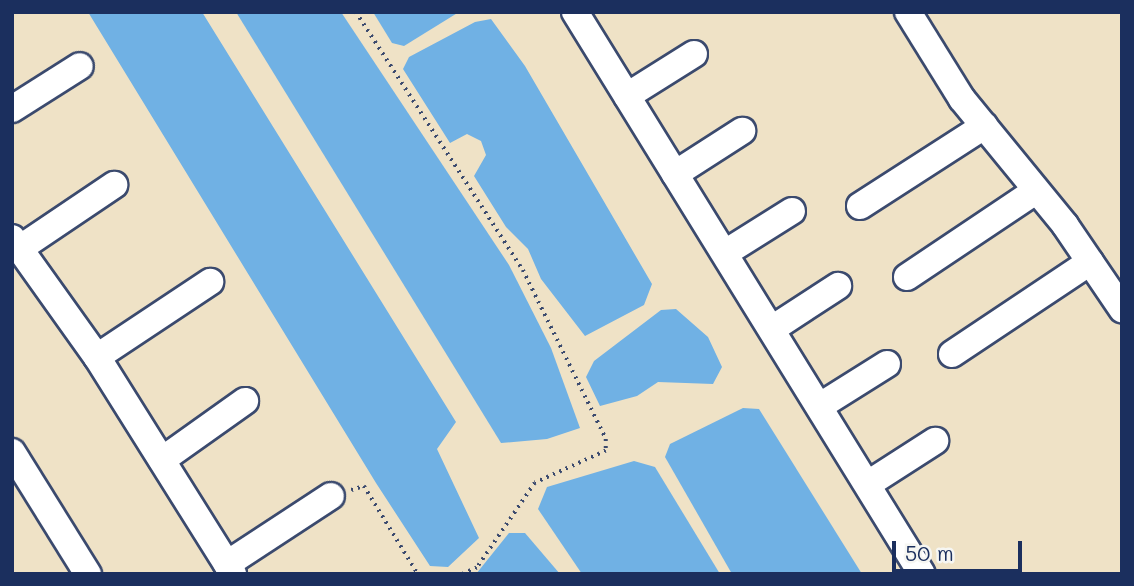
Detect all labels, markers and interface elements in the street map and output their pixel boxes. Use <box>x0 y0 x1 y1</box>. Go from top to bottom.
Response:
scale bar <box>896 526 1026 570</box>
text: 50 m <box>905 539 954 566</box>

